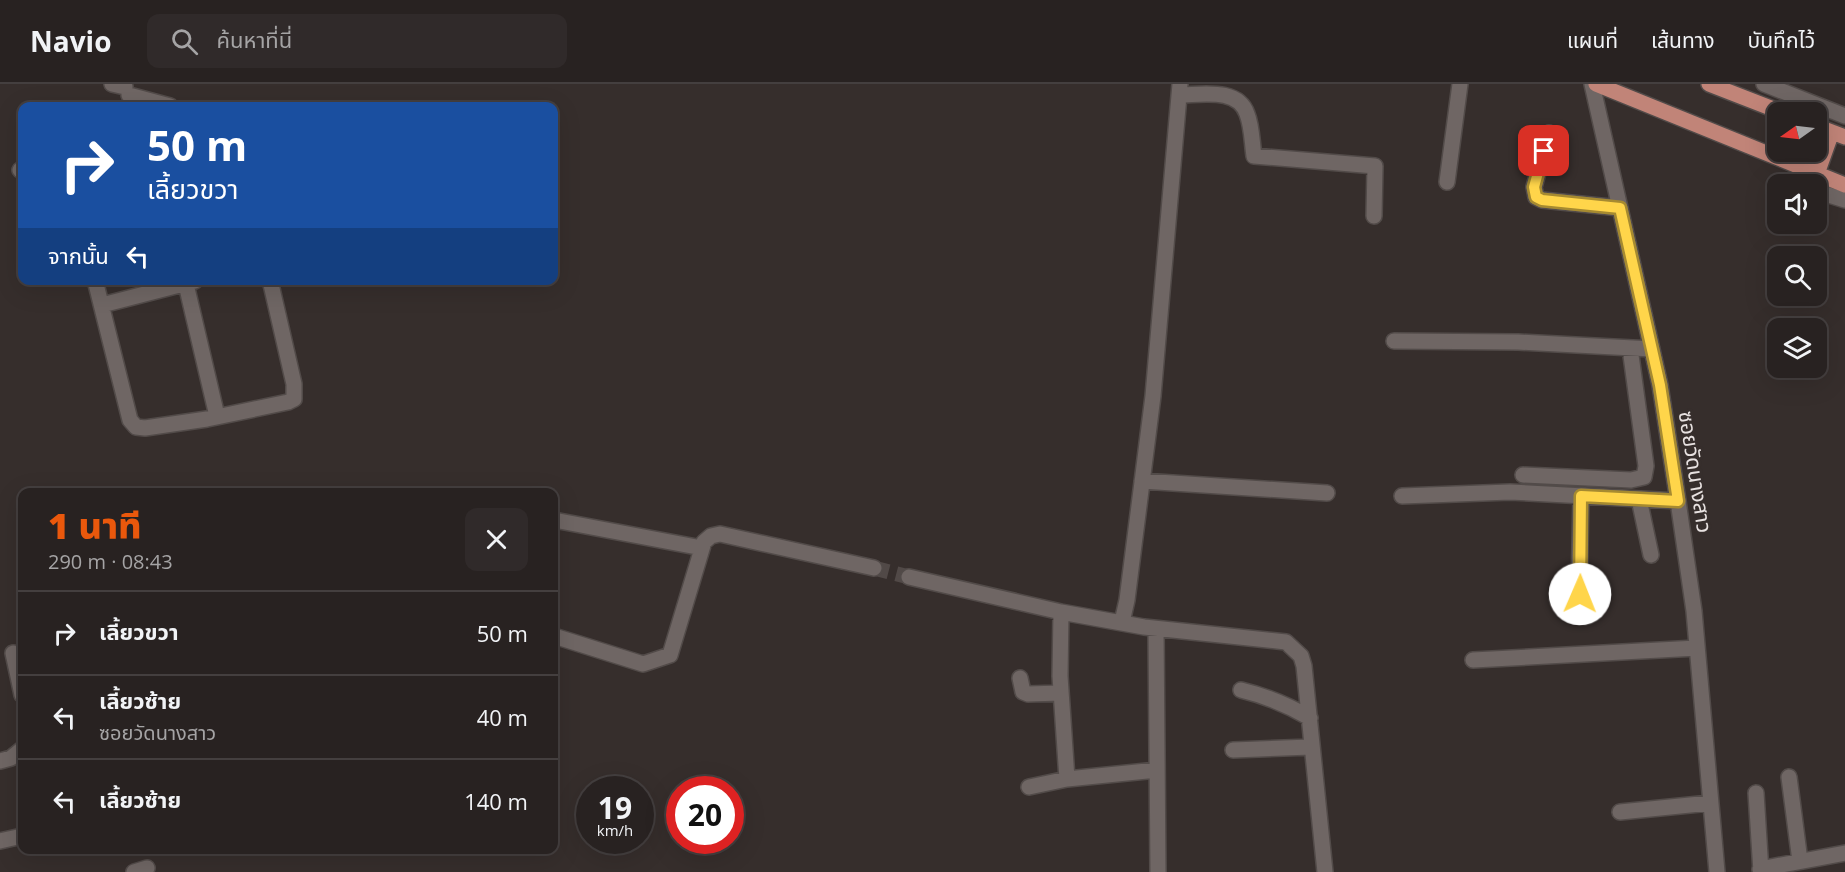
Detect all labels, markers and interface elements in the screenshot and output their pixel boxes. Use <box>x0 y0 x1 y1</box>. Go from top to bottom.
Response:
search box <box>147 14 567 68</box>
text: Navio <box>30 22 111 60</box>
text: ค้นหาที่นี่ <box>216 24 292 54</box>
icon: search <box>168 25 201 58</box>
text: แผนที่ <box>1567 26 1618 54</box>
text: เส้นทาง <box>1651 26 1715 54</box>
text: บันทึกไว้ <box>1748 26 1815 54</box>
north arrow <box>1767 102 1827 162</box>
map controls <box>1767 102 1827 378</box>
text: 50 m <box>147 116 247 173</box>
pin <box>1518 125 1569 176</box>
icon: right <box>48 126 126 204</box>
icon: arrive <box>1527 134 1560 167</box>
text: เลี้ยวขวา <box>147 170 238 207</box>
button: sound <box>1767 174 1827 234</box>
text: จากนั้น <box>48 240 109 270</box>
icon: left <box>121 240 154 273</box>
button: search <box>1767 246 1827 306</box>
button: layers <box>1767 318 1827 378</box>
street label: ซอยวัดนางสาว <box>1673 409 1719 535</box>
text: 1 นาที <box>48 501 142 550</box>
button: close <box>465 508 528 571</box>
text: 290 m · 08:43 <box>48 548 173 575</box>
position arrow <box>1548 562 1612 626</box>
text: เลี้ยวขวา <box>99 616 179 646</box>
icon: right <box>48 617 81 650</box>
text: 50 m <box>477 618 528 648</box>
text: เลี้ยวซ้าย <box>99 685 181 715</box>
icon: left <box>48 701 81 734</box>
text: 40 m <box>477 702 528 732</box>
text: ซอยวัดนางสาว <box>99 719 216 746</box>
speed limit sign: 20 <box>666 776 744 854</box>
text: เลี้ยวซ้าย <box>99 784 181 814</box>
icon: left <box>48 785 81 818</box>
text: 140 m <box>464 786 528 816</box>
text: 19 <box>598 787 632 828</box>
text: km/h <box>597 820 633 840</box>

